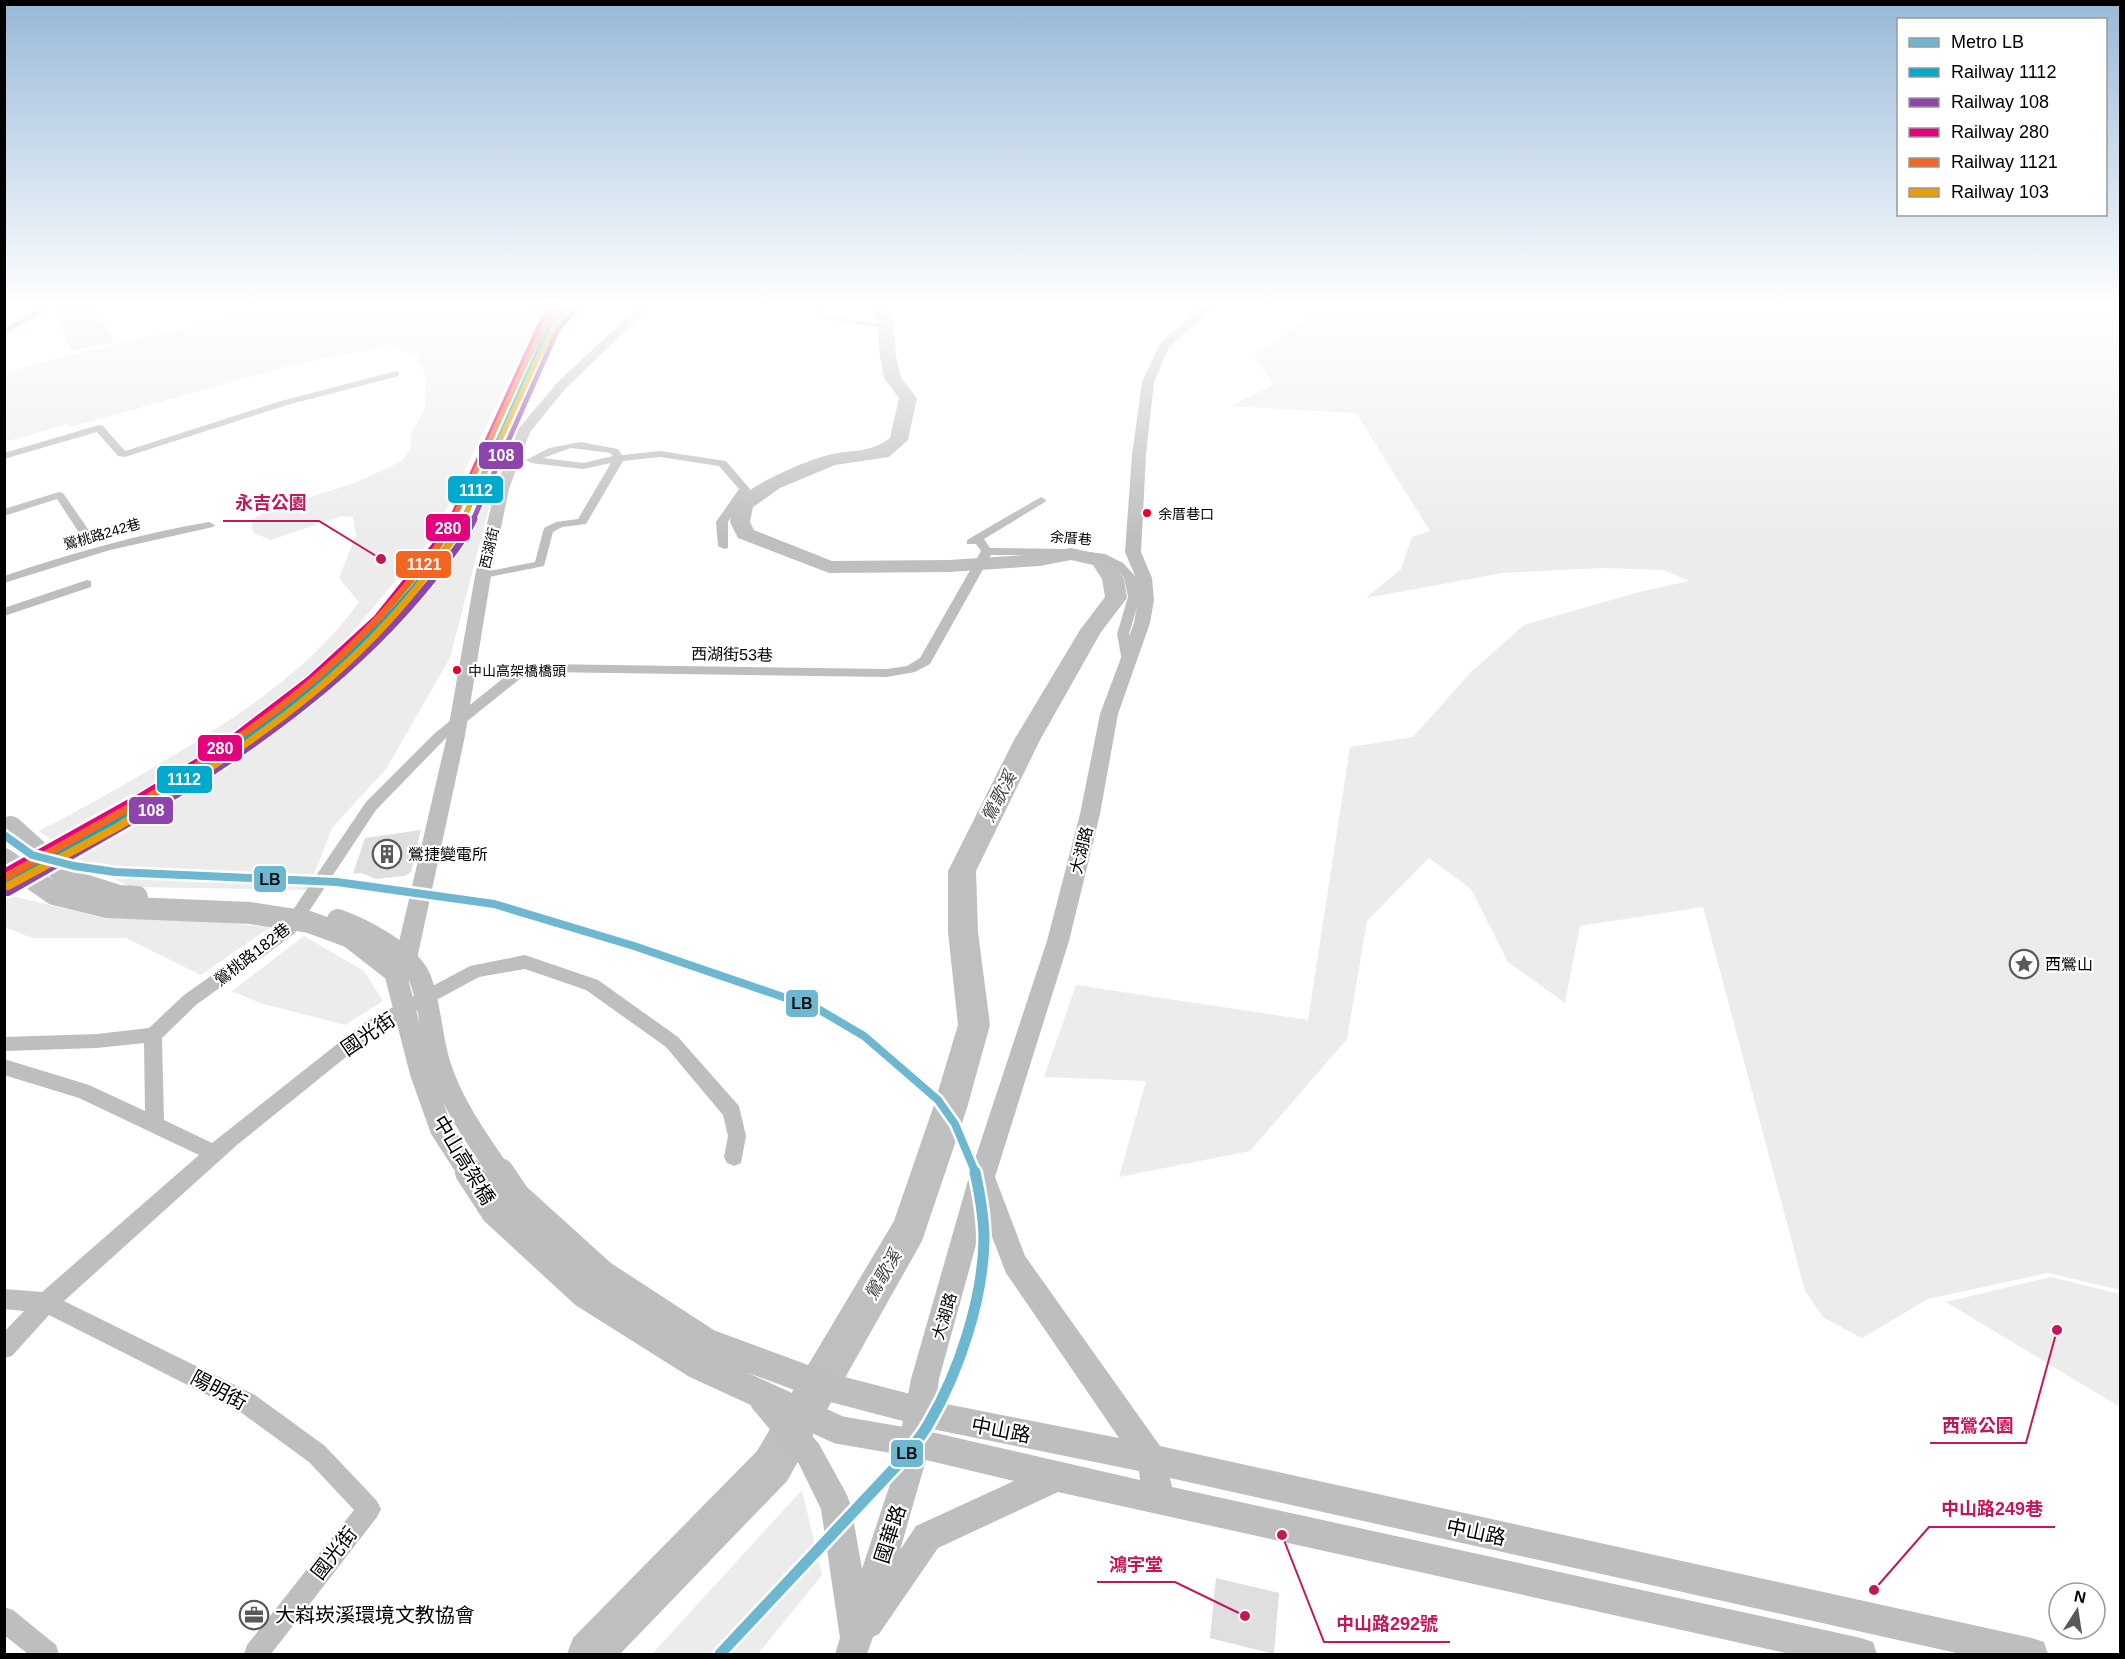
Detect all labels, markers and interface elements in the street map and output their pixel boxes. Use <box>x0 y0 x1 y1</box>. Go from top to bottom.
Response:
legend <box>1897 18 2107 216</box>
text: Metro LB <box>1951 32 2024 52</box>
text: Railway 1112 <box>1951 62 2056 82</box>
text: Railway 108 <box>1951 92 2049 112</box>
text: Railway 280 <box>1951 122 2049 142</box>
text: Railway 1121 <box>1951 152 2058 172</box>
text: Railway 103 <box>1951 182 2049 202</box>
line badge: 108 <box>478 441 524 470</box>
text: 108 <box>488 447 514 464</box>
line badge: 1112 <box>447 475 504 504</box>
text: 1112 <box>459 482 493 499</box>
callout: 永吉公園 <box>223 485 319 521</box>
text: 永吉公園 <box>235 493 307 513</box>
place label: 余厝巷口 <box>1158 506 1214 522</box>
marker: 余厝巷口 <box>1141 507 1153 519</box>
line badge: 280 <box>425 513 471 542</box>
street label: 鶯桃路242巷 <box>62 515 142 553</box>
text: 280 <box>435 520 461 537</box>
street label: 西湖街 <box>476 526 502 570</box>
street label: 余厝巷 <box>1049 528 1093 548</box>
line badge: 1121 <box>395 550 452 579</box>
text: 1121 <box>407 556 441 573</box>
street label: 西湖街53巷 <box>691 645 773 664</box>
place label: 中山高架橋橋頭 <box>468 663 566 679</box>
marker: 中山高架橋橋頭 <box>451 664 463 676</box>
line badge: 280 <box>197 734 243 762</box>
text: 280 <box>207 740 233 757</box>
line badge: 1112 <box>156 765 213 794</box>
water label: 鶯歌溪 <box>978 766 1022 826</box>
text: 1112 <box>167 771 201 788</box>
line badge: 108 <box>128 796 174 825</box>
text: 108 <box>138 802 164 819</box>
street label: 大湖路 <box>1067 825 1096 875</box>
building icon: 鶯捷變電所 <box>371 838 403 870</box>
place label: 鶯捷變電所 <box>408 846 488 863</box>
line badge: LB <box>253 865 287 893</box>
text: LB <box>259 871 281 888</box>
street label: 鶯桃路182巷 <box>211 920 293 989</box>
place icon: 西鶯山 <box>2008 948 2040 980</box>
place label: 西鶯山 <box>2045 956 2093 973</box>
line badge: LB <box>785 989 819 1018</box>
text: LB <box>791 995 813 1012</box>
street label: 國光街 <box>337 1008 399 1060</box>
street label: 中山高架橋 <box>429 1111 499 1209</box>
water label: 鶯歌溪 <box>861 1244 907 1303</box>
street label: 大湖路 <box>929 1291 960 1342</box>
street label: 陽明街 <box>187 1366 251 1414</box>
callout: 西鶯公園 <box>1930 1407 2026 1443</box>
street label: 中山路 <box>969 1413 1033 1447</box>
text: 西鶯公園 <box>1942 1416 2014 1436</box>
line badge: LB <box>890 1439 924 1468</box>
text: LB <box>896 1445 918 1462</box>
callout: 中山路249巷 <box>1929 1491 2055 1527</box>
text: 中山路249巷 <box>1941 1499 2043 1519</box>
street label: 國華路 <box>870 1502 910 1566</box>
street label: 中山路 <box>1444 1515 1508 1549</box>
street label: 國光街 <box>307 1523 361 1583</box>
callout: 鴻宇堂 <box>1097 1546 1175 1582</box>
text: 鴻宇堂 <box>1109 1555 1163 1575</box>
north arrow <box>2047 1581 2107 1641</box>
text: N <box>2073 1587 2087 1606</box>
office icon: 大嵙崁溪環境文教協會 <box>238 1599 270 1631</box>
place label: 大嵙崁溪環境文教協會 <box>275 1604 475 1626</box>
callout: 中山路292號 <box>1324 1606 1450 1642</box>
text: 中山路292號 <box>1336 1614 1438 1634</box>

